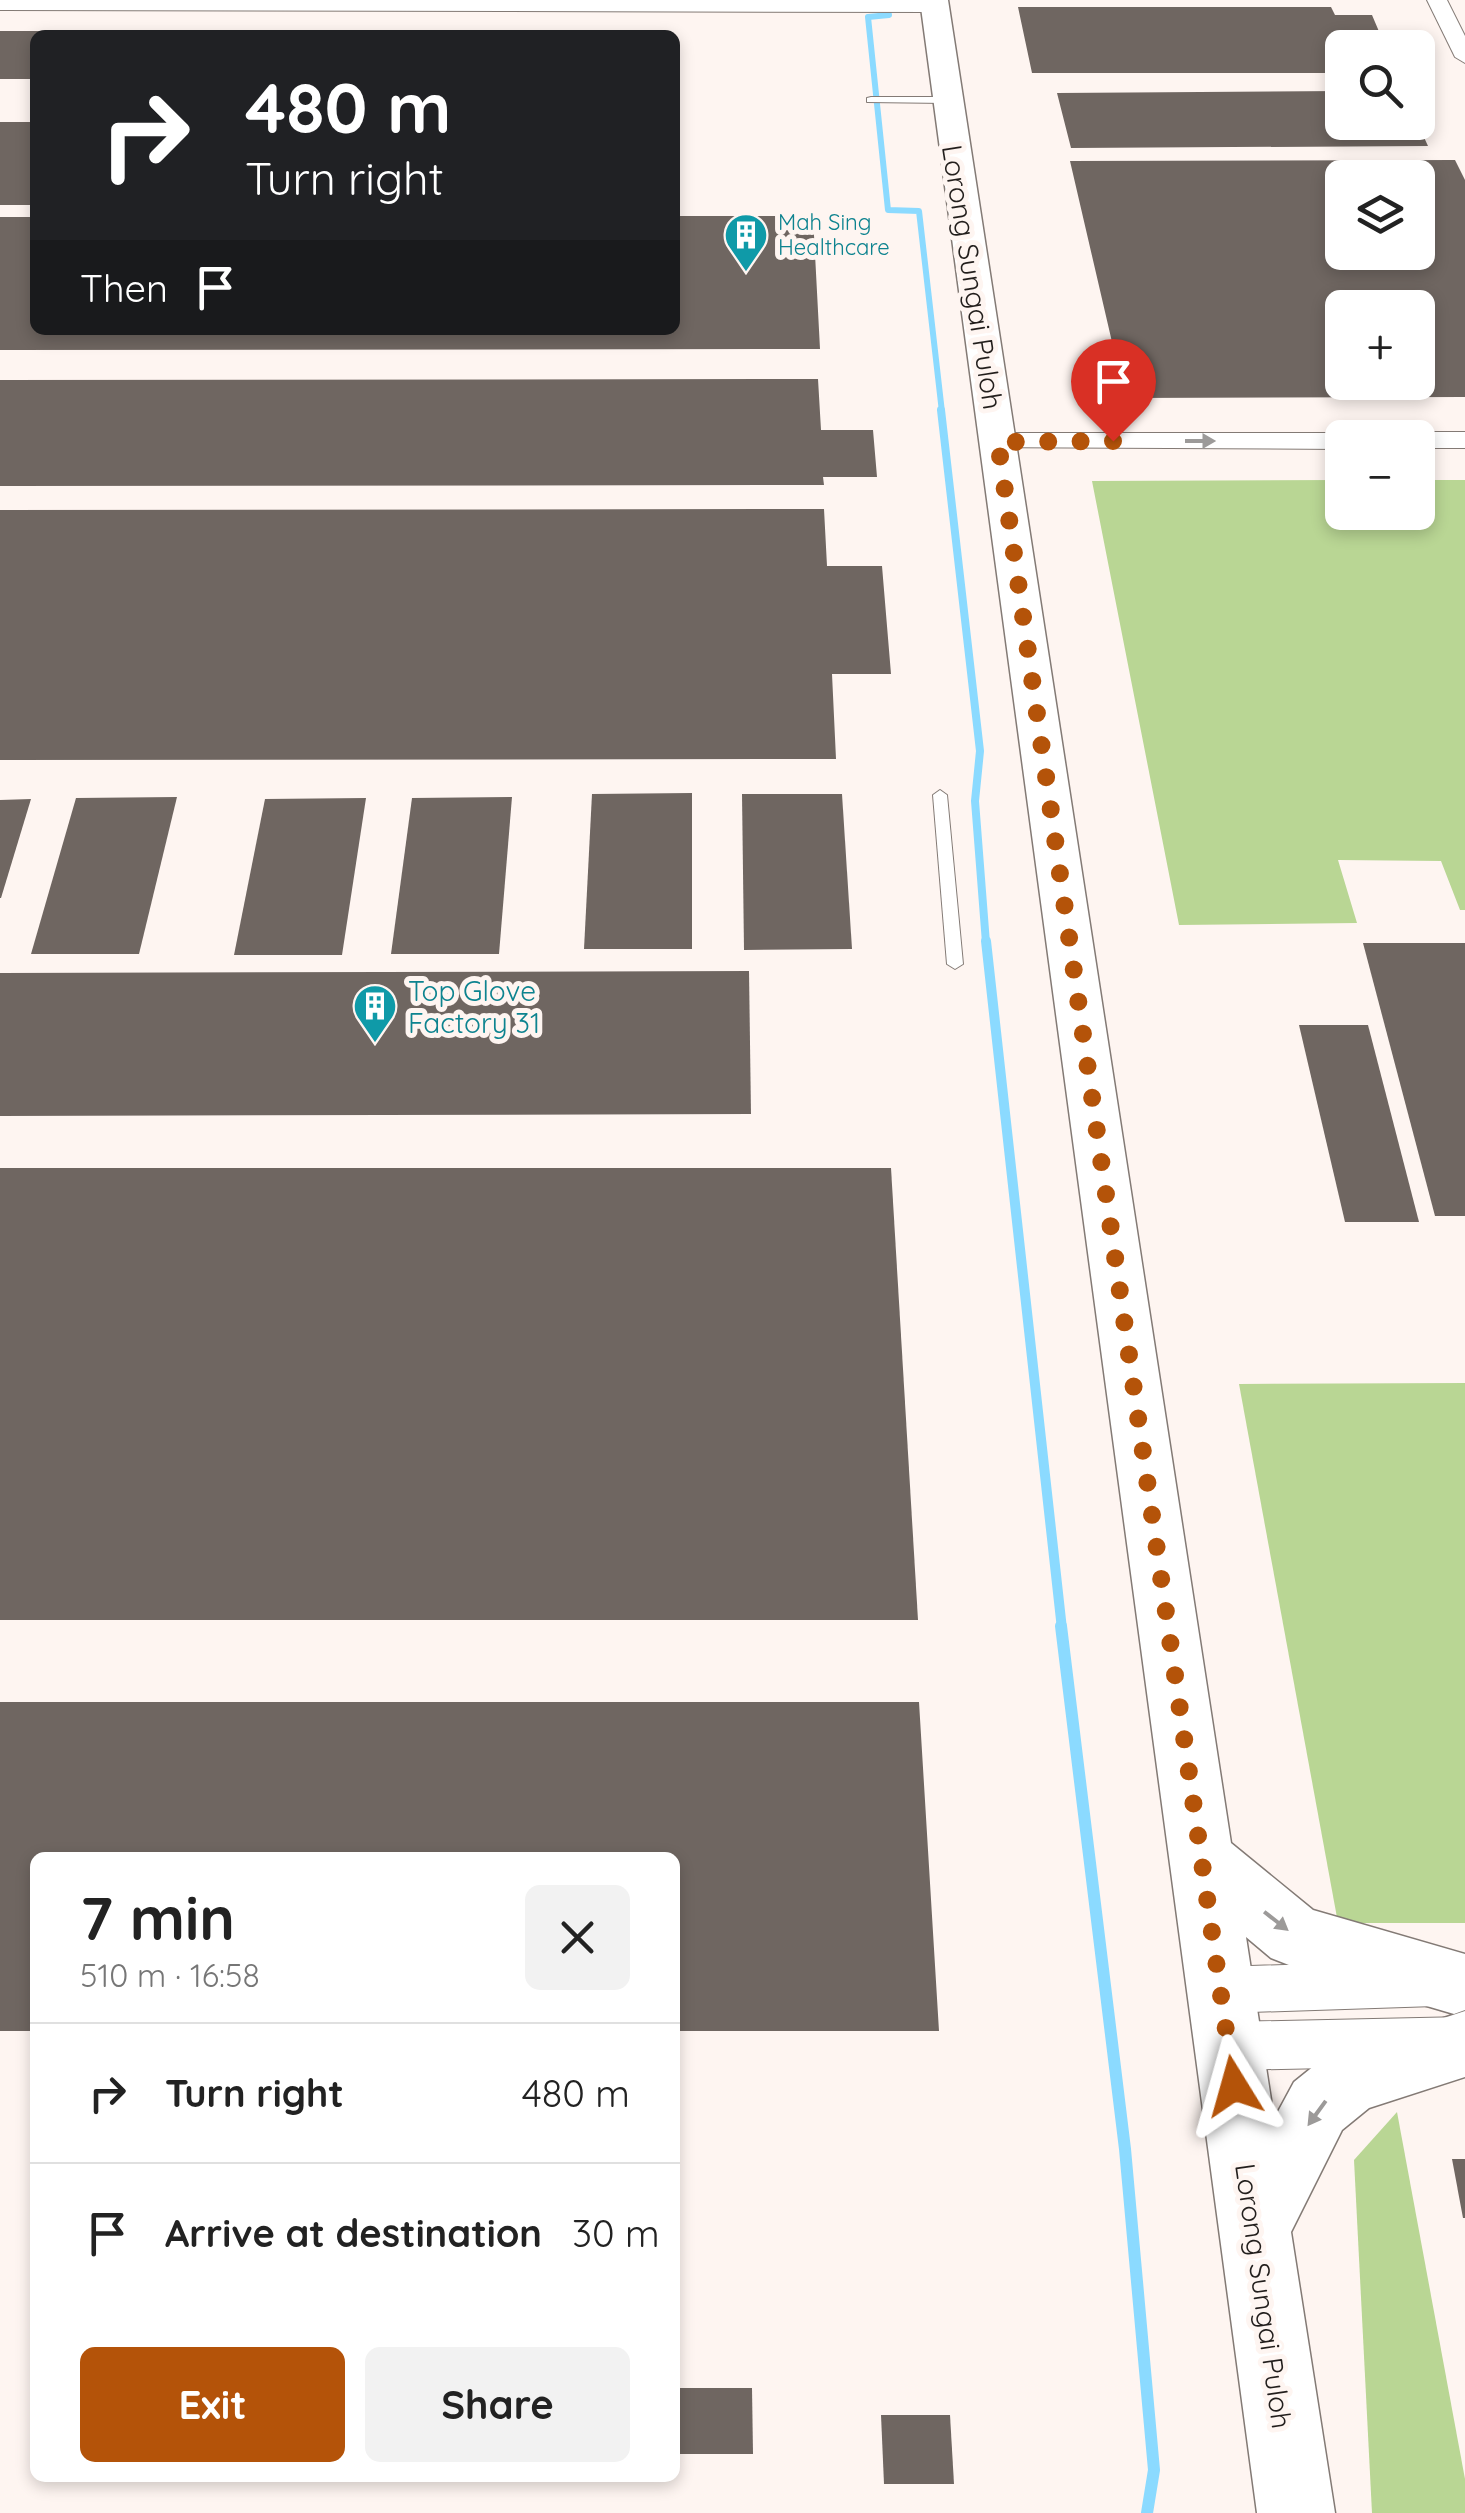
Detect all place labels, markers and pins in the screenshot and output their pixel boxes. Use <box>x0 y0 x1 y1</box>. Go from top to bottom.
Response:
place label: Mah Sing Healthcare <box>778 208 890 261</box>
building icon: Mah Sing Healthcare <box>723 212 769 273</box>
pin <box>1071 339 1156 442</box>
place label: Top Glove Factory 31 <box>408 973 540 1040</box>
building icon: Top Glove Factory 31 <box>352 983 398 1044</box>

